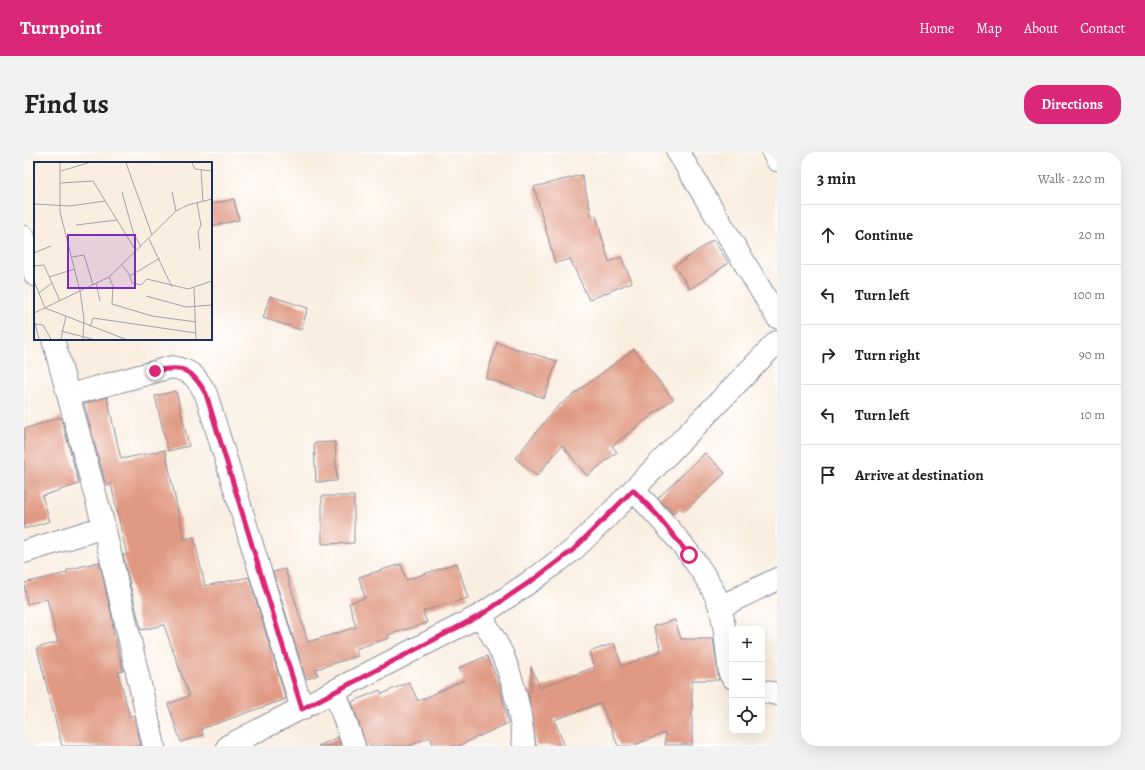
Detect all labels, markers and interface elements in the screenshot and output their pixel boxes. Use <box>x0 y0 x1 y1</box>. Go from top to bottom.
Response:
text: Turnpoint <box>20 15 102 41</box>
text: Home <box>919 19 954 38</box>
text: Map <box>976 19 1002 38</box>
text: About <box>1024 19 1058 38</box>
text: Contact <box>1080 19 1125 38</box>
text: Find us <box>24 85 109 123</box>
button: Directions <box>1024 85 1121 124</box>
inset map <box>34 162 212 340</box>
text: 3 min <box>817 167 856 190</box>
text: Walk · 220 m <box>1038 170 1105 187</box>
icon: ahead <box>817 224 839 246</box>
text: Continue <box>855 225 913 245</box>
text: 20 m <box>1079 226 1105 243</box>
icon: left <box>817 284 839 306</box>
text: Turn left <box>855 285 910 305</box>
text: 100 m <box>1073 286 1105 303</box>
icon: right <box>817 344 839 366</box>
text: Turn right <box>855 345 920 365</box>
text: 90 m <box>1079 346 1105 363</box>
route end <box>146 362 164 380</box>
icon: left <box>817 404 839 426</box>
text: Turn left <box>855 405 910 425</box>
text: 10 m <box>1080 406 1105 423</box>
icon: arrive <box>817 464 839 486</box>
text: Arrive at destination <box>855 465 984 485</box>
route start <box>680 546 698 564</box>
map controls <box>729 626 765 734</box>
button: + <box>729 626 765 662</box>
button: − <box>729 662 765 698</box>
button: locate <box>729 698 765 734</box>

